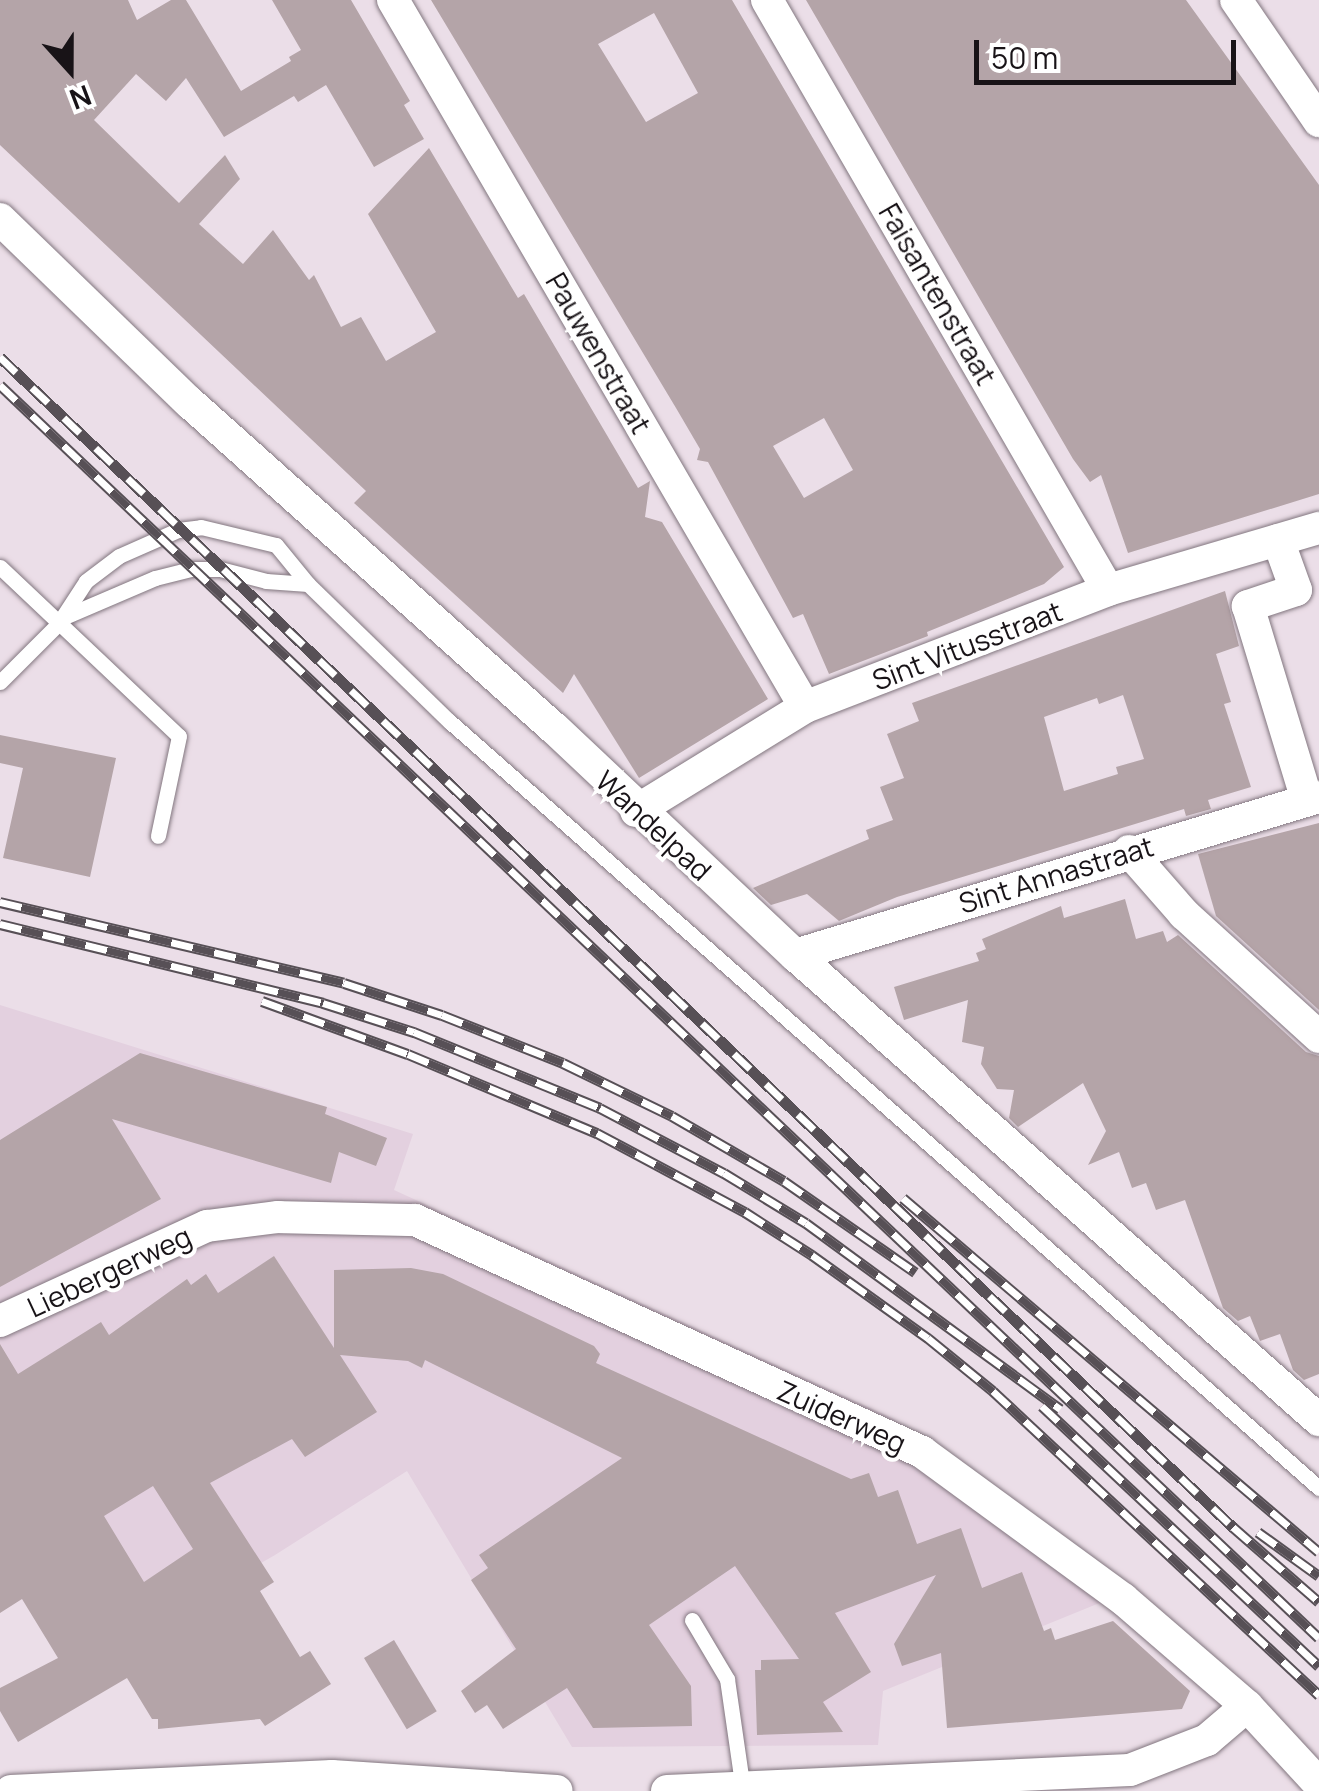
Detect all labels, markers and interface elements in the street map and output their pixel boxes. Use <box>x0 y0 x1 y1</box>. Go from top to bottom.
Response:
north arrow <box>20 20 120 120</box>
scale bar <box>979 20 1242 82</box>
text: 50 m <box>991 37 1058 78</box>
text: N <box>65 77 97 119</box>
street label: Faisantenstraat <box>873 197 1003 391</box>
street label: Pauwenstraat <box>540 267 658 439</box>
street label: Sint Vitusstraat <box>867 593 1067 697</box>
street label: Wandelpad <box>589 763 719 887</box>
street label: Sint Annastraat <box>955 828 1157 920</box>
street label: Liebergerweg <box>22 1218 196 1324</box>
street label: Zuiderweg <box>772 1373 912 1459</box>

